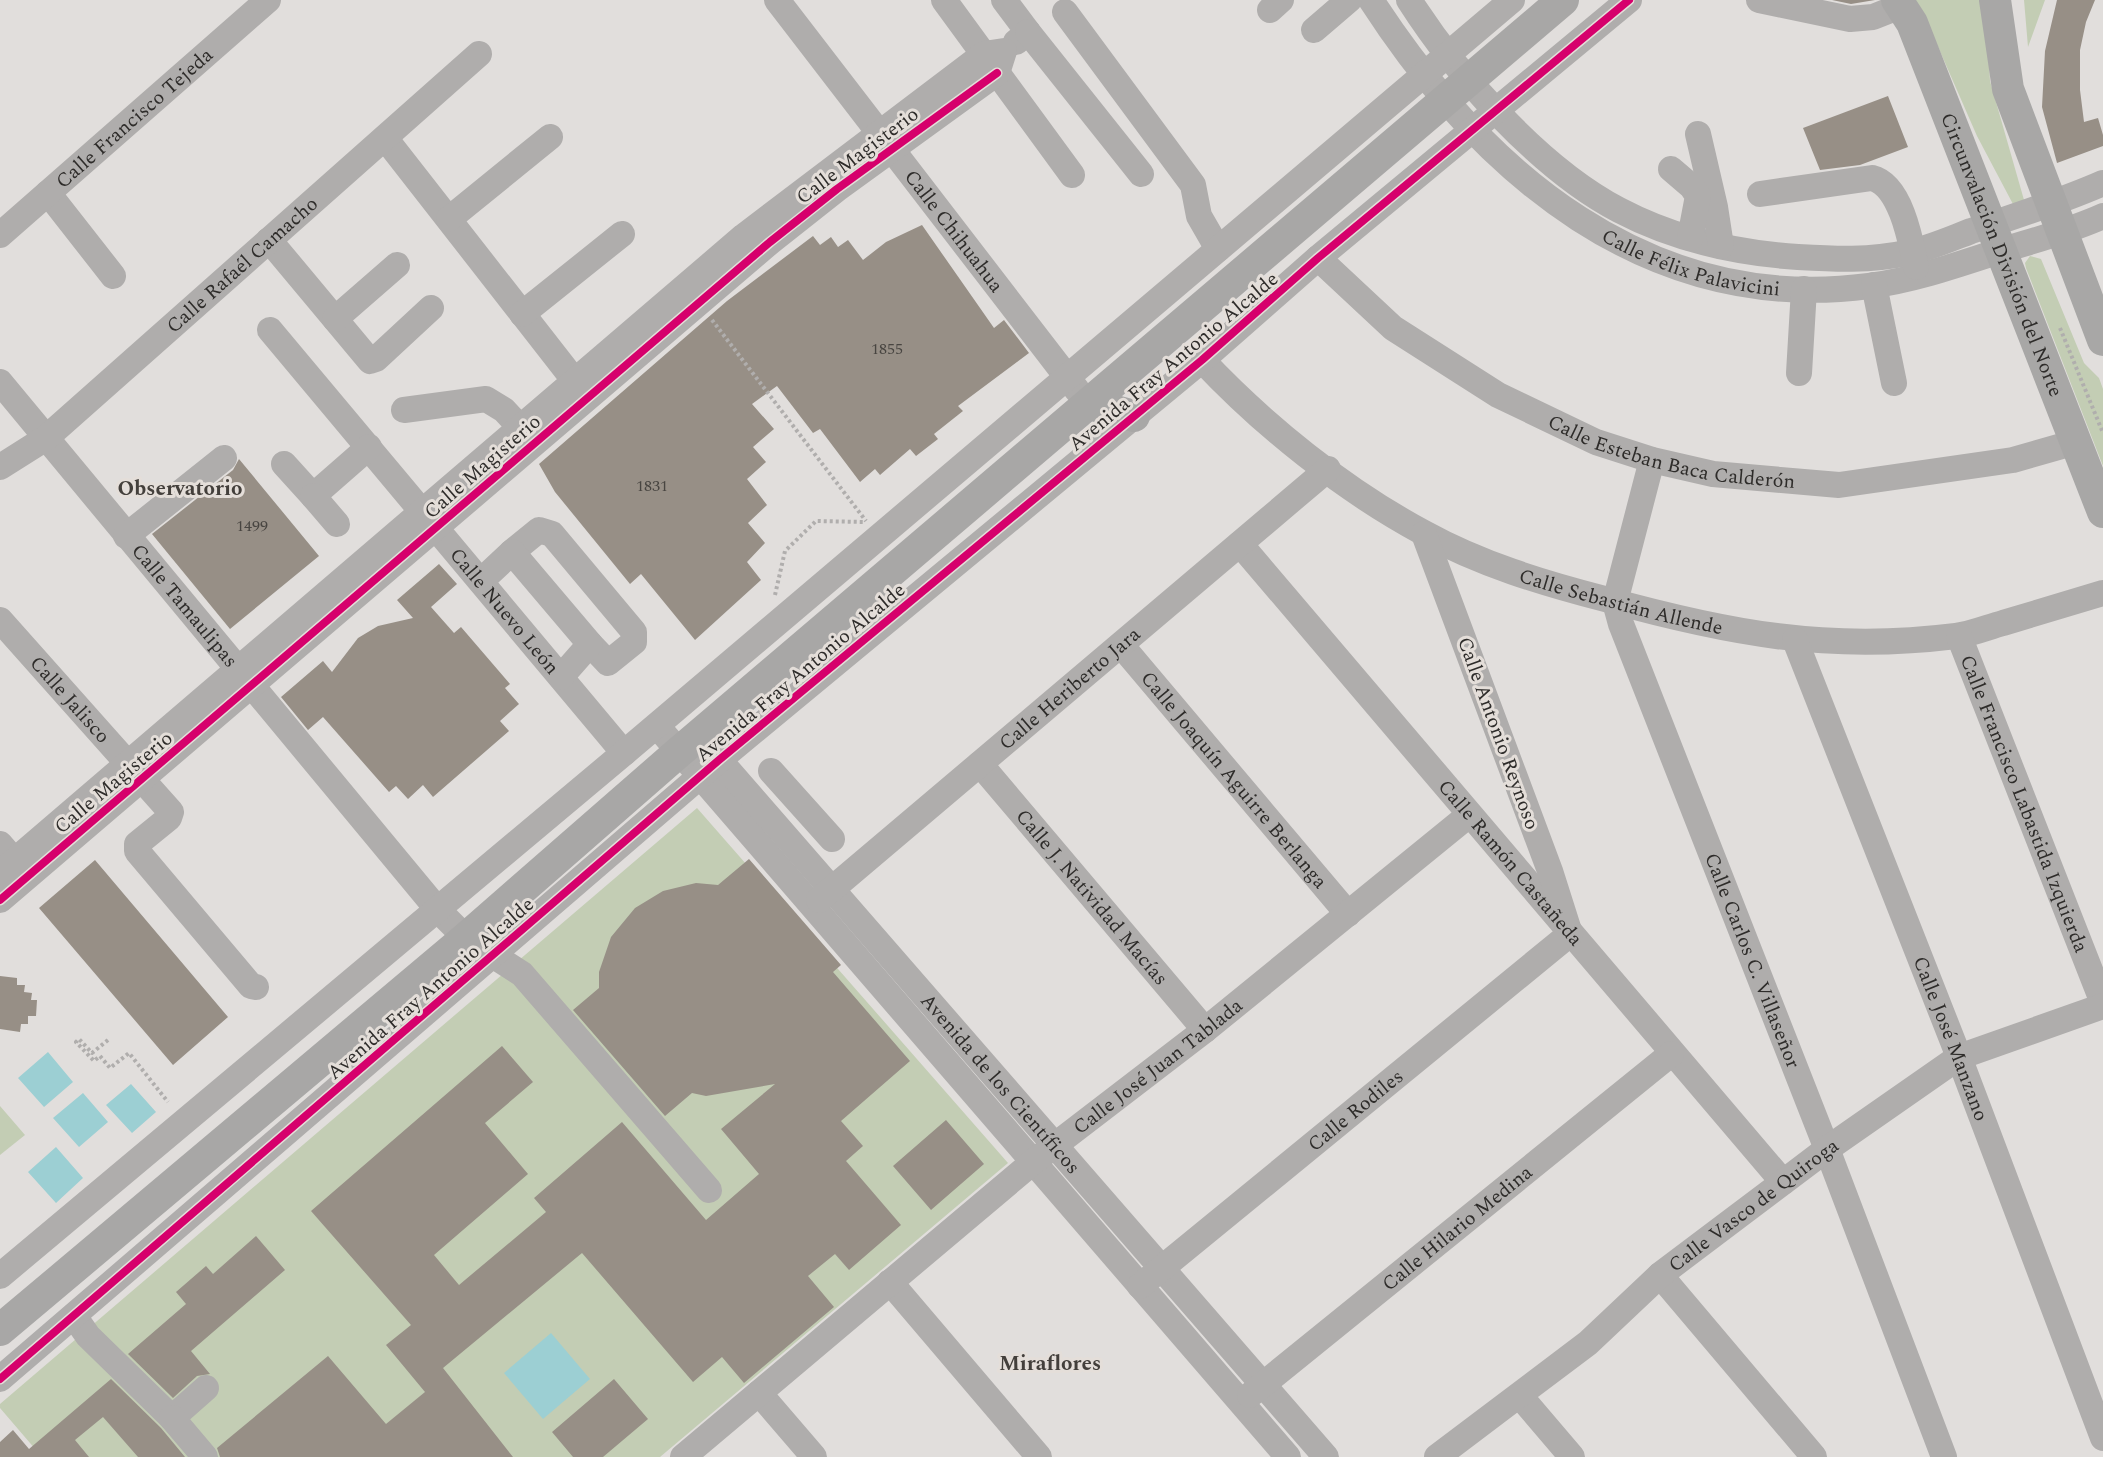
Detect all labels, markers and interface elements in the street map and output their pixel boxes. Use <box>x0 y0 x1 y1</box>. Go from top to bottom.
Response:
street label: Calle Francisco Tejeda <box>49 41 220 196</box>
street label: Calle Magisterio <box>790 100 925 212</box>
street label: Circunvalación División del Norte <box>1932 108 2071 401</box>
street label: Calle Chihuahua <box>897 163 1011 299</box>
street label: Calle Rafaél Camacho <box>160 190 325 341</box>
street label: Calle Félix Palavicini <box>1596 221 1781 305</box>
street label: Avenida Fray Antonio Alcalde <box>1062 265 1285 459</box>
house number: 1855 <box>871 337 903 361</box>
street label: Calle Magisterio <box>417 407 548 526</box>
street label: Calle Esteban Baca Calderón <box>1543 407 1796 497</box>
district label: Observatorio <box>118 473 243 505</box>
house number: 1831 <box>636 474 668 498</box>
house number: 1499 <box>236 514 268 538</box>
street label: Calle Tamaulipas <box>124 537 245 674</box>
street label: Calle Nuevo León <box>442 541 566 681</box>
street label: Calle Sebastián Allende <box>1515 561 1725 643</box>
street label: Avenida Fray Antonio Alcalde <box>689 576 912 770</box>
street label: Calle Heriberto Jara <box>993 620 1148 758</box>
street label: Calle Antonio Reynoso <box>1449 633 1547 834</box>
street label: Calle Jalisco <box>22 649 117 750</box>
street label: Calle Francisco Labastida Izquierda <box>1952 651 2096 957</box>
street label: Calle Joaquín Aguirre Berlanga <box>1133 665 1334 896</box>
street label: Calle Magisterio <box>48 724 180 841</box>
street label: Calle Ramón Castañeda <box>1431 773 1590 953</box>
street label: Calle J. Natividad Macías <box>1008 803 1175 992</box>
street label: Calle Carlos C. Villaseñor <box>1696 849 1808 1073</box>
street label: Avenida Fray Antonio Alcalde <box>320 890 541 1087</box>
street label: Calle José Manzano <box>1905 952 1996 1126</box>
street label: Avenida de los Científicos <box>913 987 1087 1181</box>
street label: Calle José Juan Tablada <box>1067 991 1250 1142</box>
street label: Calle Rodiles <box>1301 1062 1410 1159</box>
street label: Calle Vasco de Quiroga <box>1662 1131 1845 1280</box>
street label: Calle Hilario Medina <box>1375 1158 1539 1299</box>
district label: Miraflores <box>999 1348 1101 1380</box>

